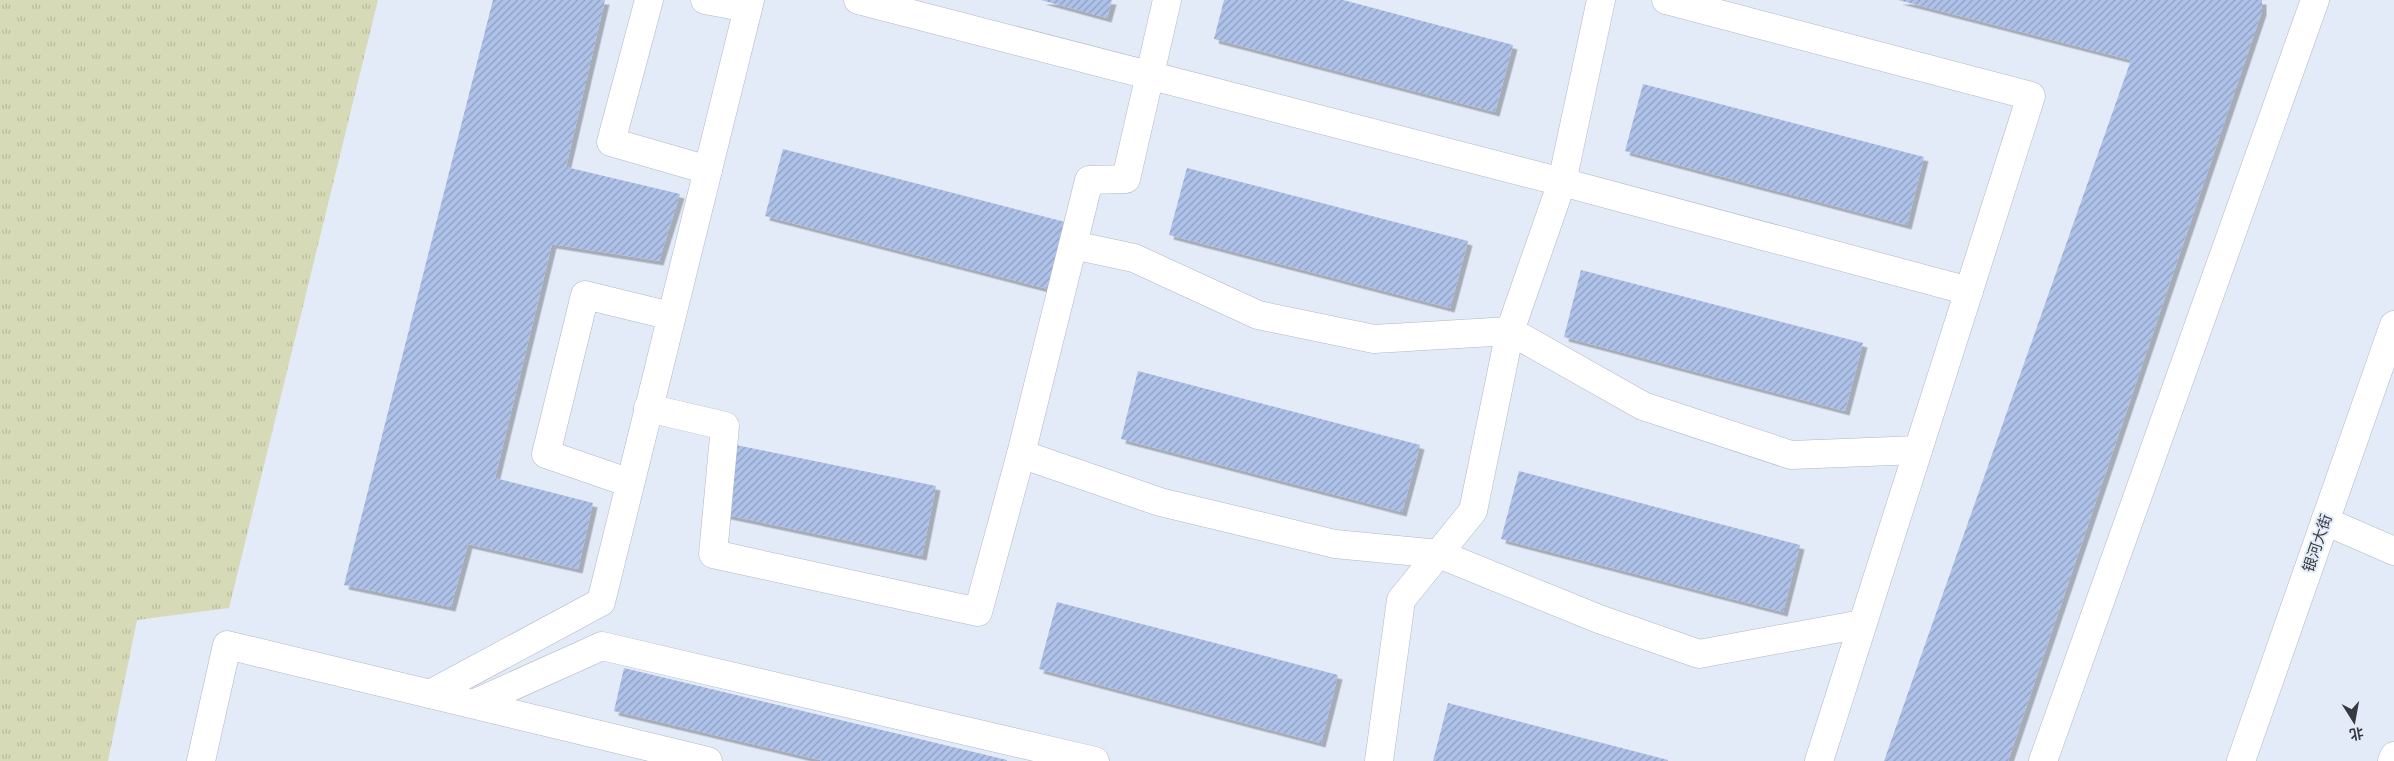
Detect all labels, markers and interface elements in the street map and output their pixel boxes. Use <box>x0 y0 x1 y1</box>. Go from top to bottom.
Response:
street label: 银河大街 <box>2298 512 2336 574</box>
north arrow <box>2329 696 2379 746</box>
text: 北 <box>2348 724 2365 744</box>

